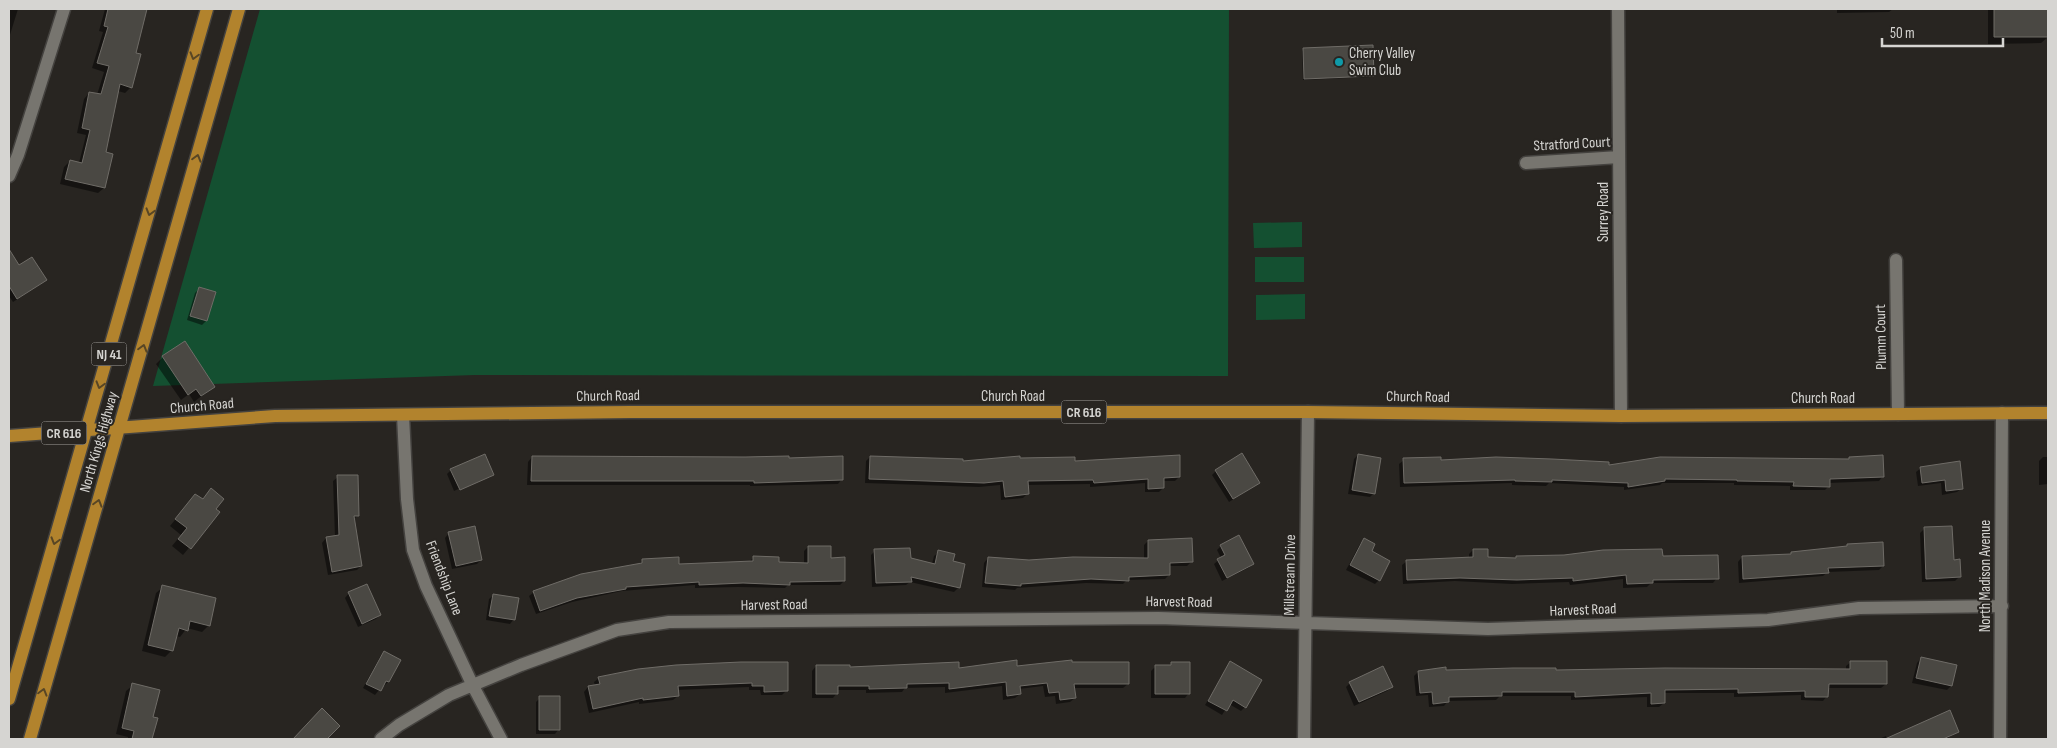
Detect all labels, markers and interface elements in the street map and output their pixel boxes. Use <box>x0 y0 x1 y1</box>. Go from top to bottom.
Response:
scale bar <box>1882 15 2003 47</box>
text: 50 m <box>1890 24 1915 43</box>
place label: Cherry Valley Swim Club <box>1349 44 1415 80</box>
one-way arrow <box>190 51 200 59</box>
marker: Cherry Valley Swim Club <box>1333 56 1345 68</box>
street label: Stratford Court <box>1533 132 1611 156</box>
one-way arrow <box>191 155 201 163</box>
street label: Surrey Road <box>1594 182 1613 242</box>
one-way arrow <box>145 207 155 215</box>
street label: Plumm Court <box>1871 304 1891 370</box>
road number: NJ 41 <box>92 342 126 366</box>
one-way arrow <box>137 345 147 353</box>
one-way arrow <box>96 380 106 389</box>
street label: Church Road <box>576 386 640 406</box>
street label: Church Road <box>981 387 1045 406</box>
street label: Church Road <box>1386 387 1450 407</box>
street label: North Kings Highway <box>76 389 123 495</box>
street label: Church Road <box>1791 389 1855 408</box>
street label: Church Road <box>169 394 235 418</box>
road number: CR 616 <box>1062 401 1106 424</box>
road number: CR 616 <box>42 422 86 444</box>
one-way arrow <box>93 499 103 507</box>
street label: North Madison Avenue <box>1976 520 1995 632</box>
street label: Millstream Drive <box>1280 534 1300 616</box>
one-way arrow <box>50 537 61 545</box>
street label: Friendship Lane <box>421 538 467 618</box>
street label: Harvest Road <box>1145 592 1213 612</box>
street label: Harvest Road <box>740 595 808 615</box>
street label: Harvest Road <box>1549 599 1617 621</box>
one-way arrow <box>38 689 48 697</box>

